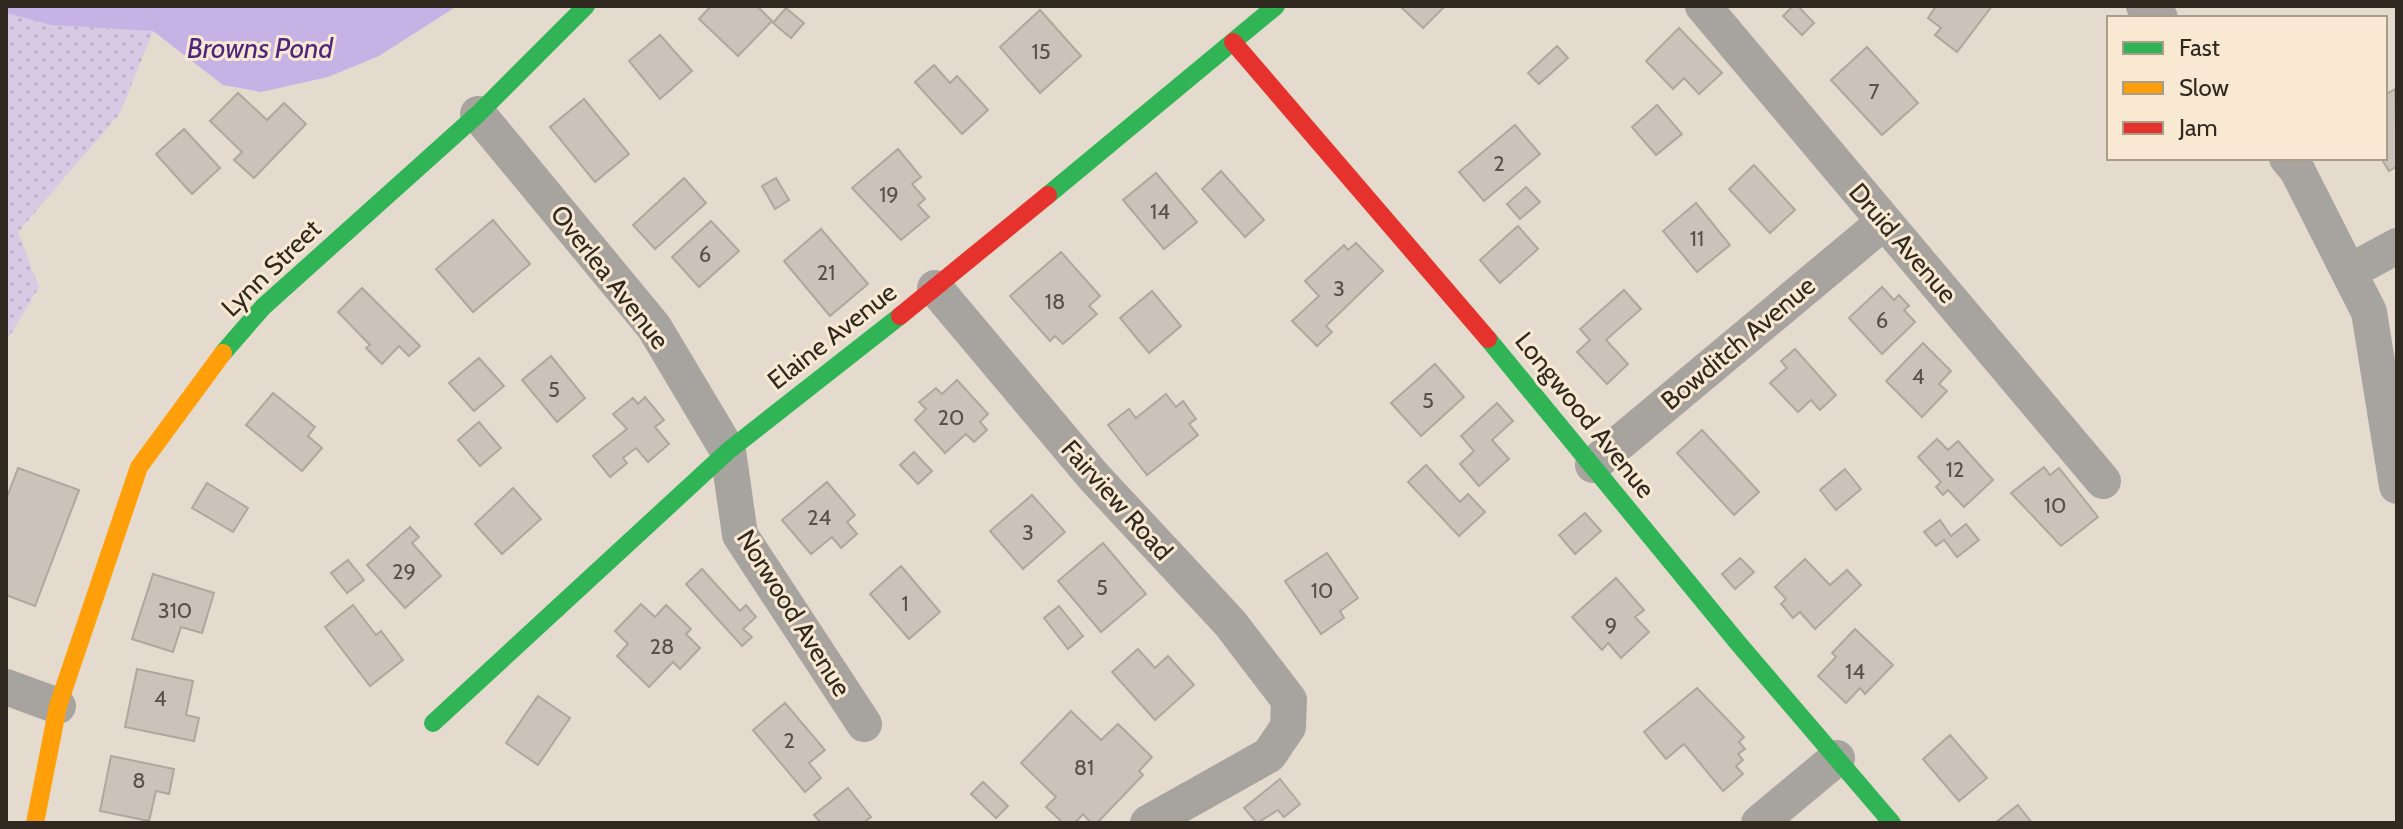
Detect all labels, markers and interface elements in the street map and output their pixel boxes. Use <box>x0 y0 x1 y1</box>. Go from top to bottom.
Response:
legend <box>2107 16 2387 160</box>
water label: Browns Pond <box>187 31 334 65</box>
text: Fast <box>2179 33 2220 62</box>
house number: 15 <box>1031 38 1051 65</box>
text: Slow <box>2179 73 2229 102</box>
house number: 7 <box>1868 78 1880 105</box>
text: Jam <box>2178 113 2217 142</box>
house number: 2 <box>1493 150 1505 177</box>
street label: Druid Avenue <box>1842 176 1964 310</box>
house number: 19 <box>879 181 899 208</box>
house number: 14 <box>1150 198 1170 225</box>
street label: Overlea Avenue <box>544 199 676 355</box>
street label: Lynn Street <box>215 213 328 323</box>
house number: 11 <box>1690 225 1704 252</box>
house number: 6 <box>699 241 711 268</box>
house number: 21 <box>817 259 835 286</box>
street label: Bowditch Avenue <box>1654 269 1822 417</box>
house number: 3 <box>1333 275 1345 302</box>
street label: Elaine Avenue <box>761 276 903 396</box>
house number: 18 <box>1045 288 1065 315</box>
house number: 6 <box>1876 307 1888 334</box>
street label: Longwood Avenue <box>1508 325 1662 505</box>
house number: 4 <box>1912 363 1925 390</box>
house number: 5 <box>548 376 560 403</box>
house number: 5 <box>1422 387 1434 414</box>
house number: 20 <box>938 404 964 431</box>
street label: Fairview Road <box>1055 433 1179 567</box>
house number: 12 <box>1946 456 1964 483</box>
house number: 10 <box>2044 492 2066 519</box>
house number: 24 <box>807 504 831 531</box>
house number: 3 <box>1022 519 1034 546</box>
street label: Norwood Avenue <box>730 524 858 702</box>
house number: 29 <box>392 558 416 585</box>
house number: 5 <box>1096 574 1108 601</box>
house number: 10 <box>1311 577 1333 604</box>
house number: 1 <box>901 590 909 617</box>
house number: 310 <box>158 597 192 624</box>
house number: 9 <box>1605 612 1617 639</box>
house number: 28 <box>650 633 674 660</box>
house number: 14 <box>1845 658 1865 685</box>
house number: 4 <box>154 685 167 712</box>
house number: 2 <box>783 727 795 754</box>
house number: 81 <box>1074 754 1094 781</box>
house number: 8 <box>132 767 146 794</box>

